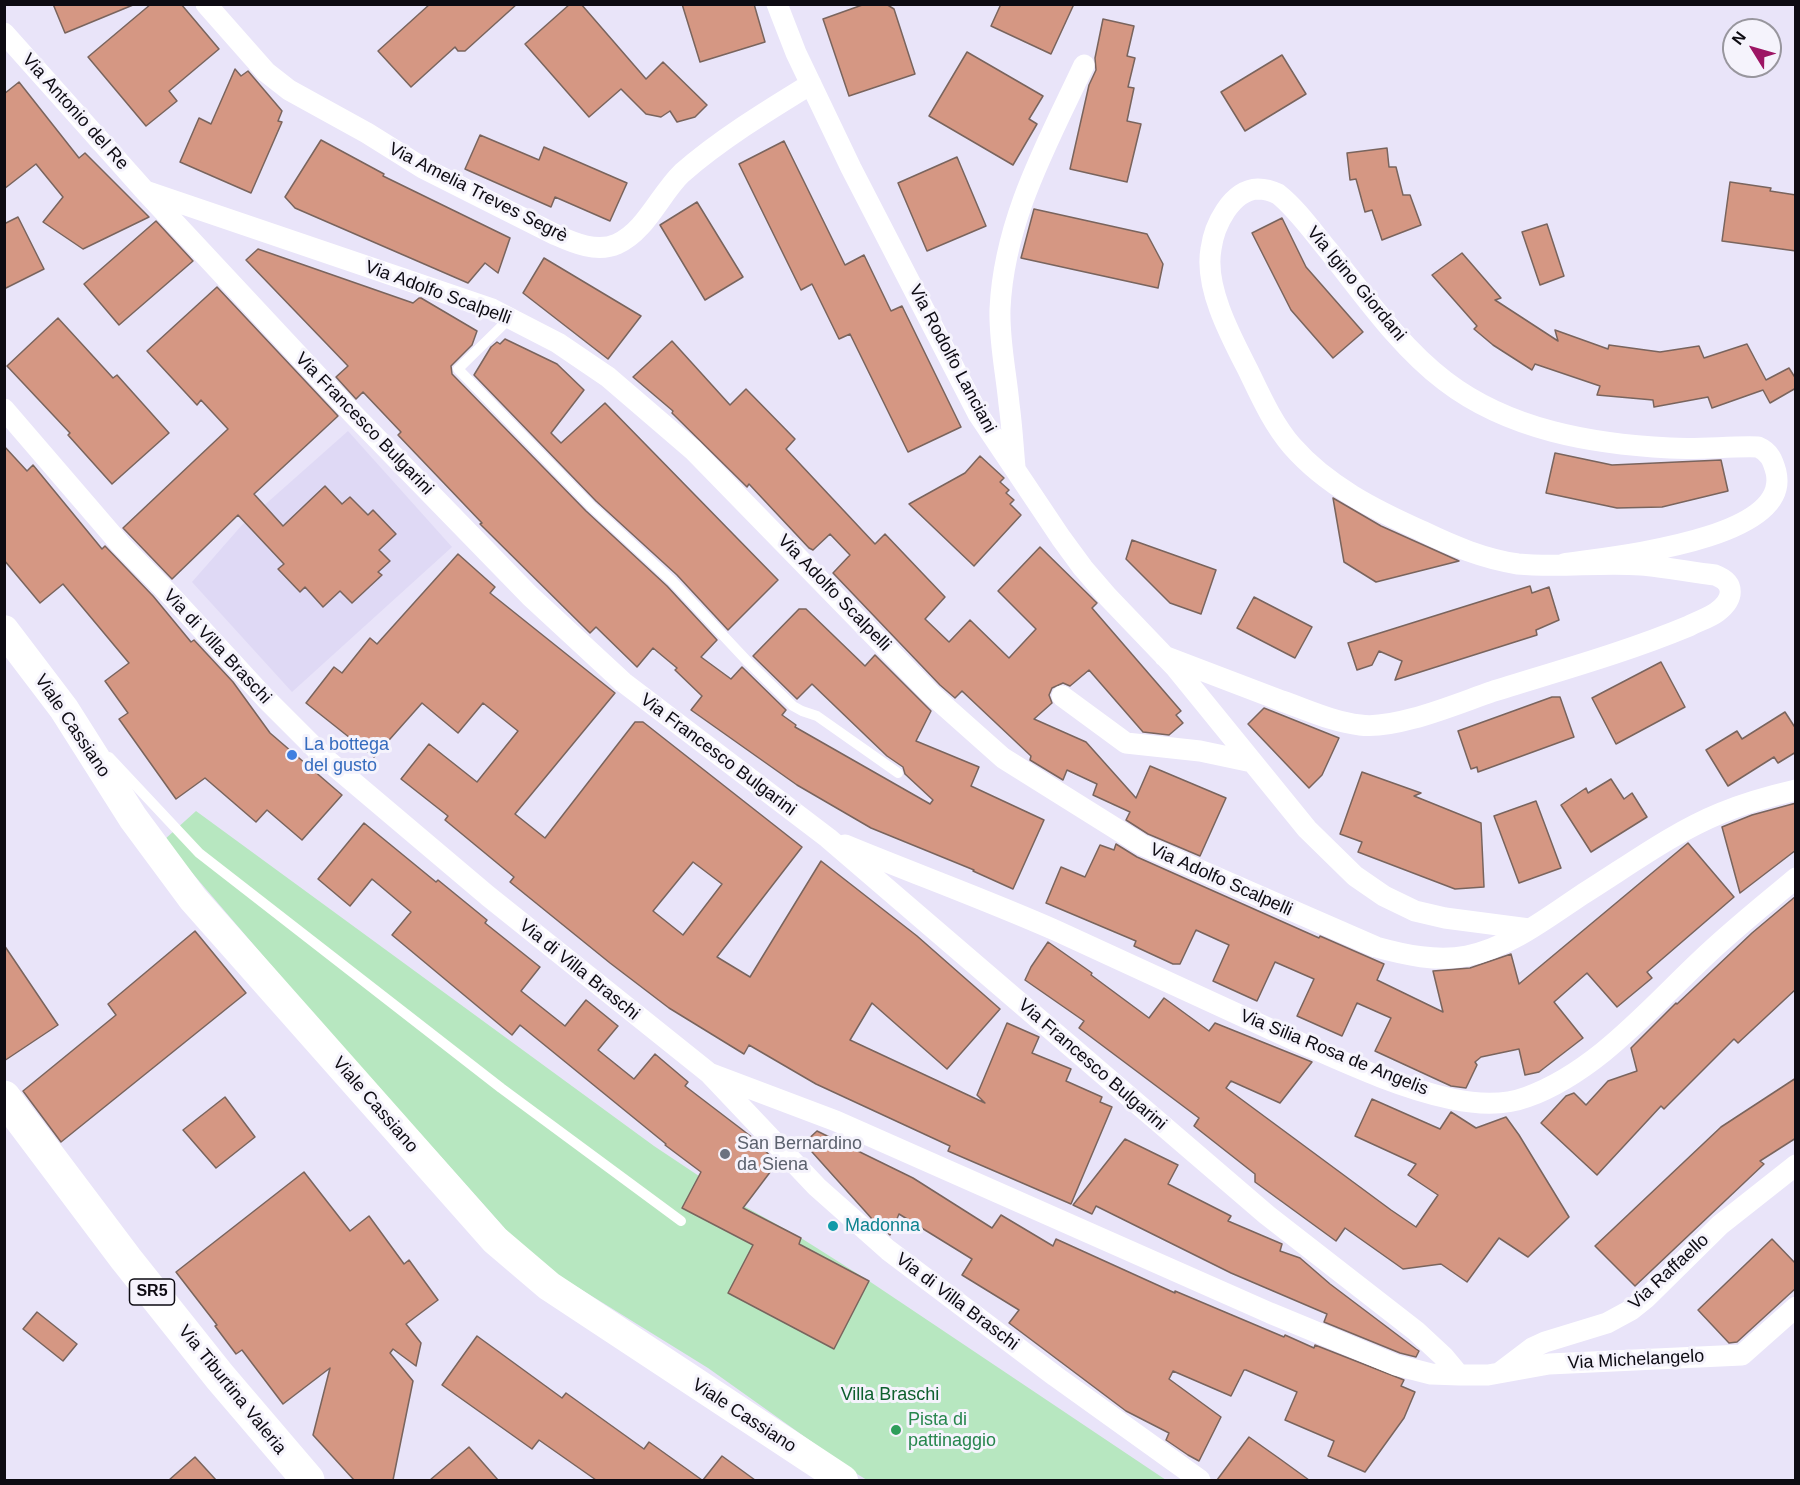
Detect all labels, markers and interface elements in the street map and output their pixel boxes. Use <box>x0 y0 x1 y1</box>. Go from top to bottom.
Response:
north arrow <box>1722 18 1782 78</box>
text: N <box>1729 28 1749 48</box>
street label: Via Antonio del Re <box>17 49 133 175</box>
street label: Via Amelia Treves Segrè <box>385 138 571 248</box>
street label: Via Igino Giordani <box>1302 222 1410 346</box>
street label: Via Adolfo Scalpelli <box>362 257 514 329</box>
street label: Via Rodolfo Lanciani <box>904 281 1000 437</box>
street label: Via Francesco Bulgarini <box>290 348 438 500</box>
street label: Via Adolfo Scalpelli <box>773 530 895 656</box>
street label: Via di Villa Braschi <box>158 585 276 709</box>
street label: Viale Cassiano <box>30 670 114 782</box>
street label: Via Francesco Bulgarini <box>636 689 800 821</box>
place label: La bottega del gusto <box>304 734 389 777</box>
marker: La bottega del gusto <box>285 748 299 762</box>
street label: Via Adolfo Scalpelli <box>1146 839 1296 921</box>
street label: Via di Villa Braschi <box>515 915 643 1025</box>
street label: Via Francesco Bulgarini <box>1013 995 1171 1135</box>
street label: Via Silia Rosa de Angelis <box>1237 1005 1431 1101</box>
street label: Viale Cassiano <box>328 1053 422 1157</box>
place label: San Bernardino da Siena <box>737 1133 862 1176</box>
marker: San Bernardino da Siena <box>718 1147 732 1161</box>
place label: Madonna <box>845 1215 920 1237</box>
marker: Madonna <box>826 1219 840 1233</box>
street label: Via Raffaello <box>1625 1230 1713 1314</box>
street label: Via di Villa Braschi <box>891 1249 1023 1355</box>
road number: SR5 <box>130 1279 174 1305</box>
street label: Via Tiburtina Valeria <box>173 1321 291 1459</box>
street label: Via Michelangelo <box>1567 1346 1705 1374</box>
street label: Viale Cassiano <box>688 1374 800 1458</box>
park label: Villa Braschi <box>841 1384 939 1406</box>
place label: Pista di pattinaggio <box>908 1409 996 1452</box>
marker: Pista di pattinaggio <box>889 1423 903 1437</box>

